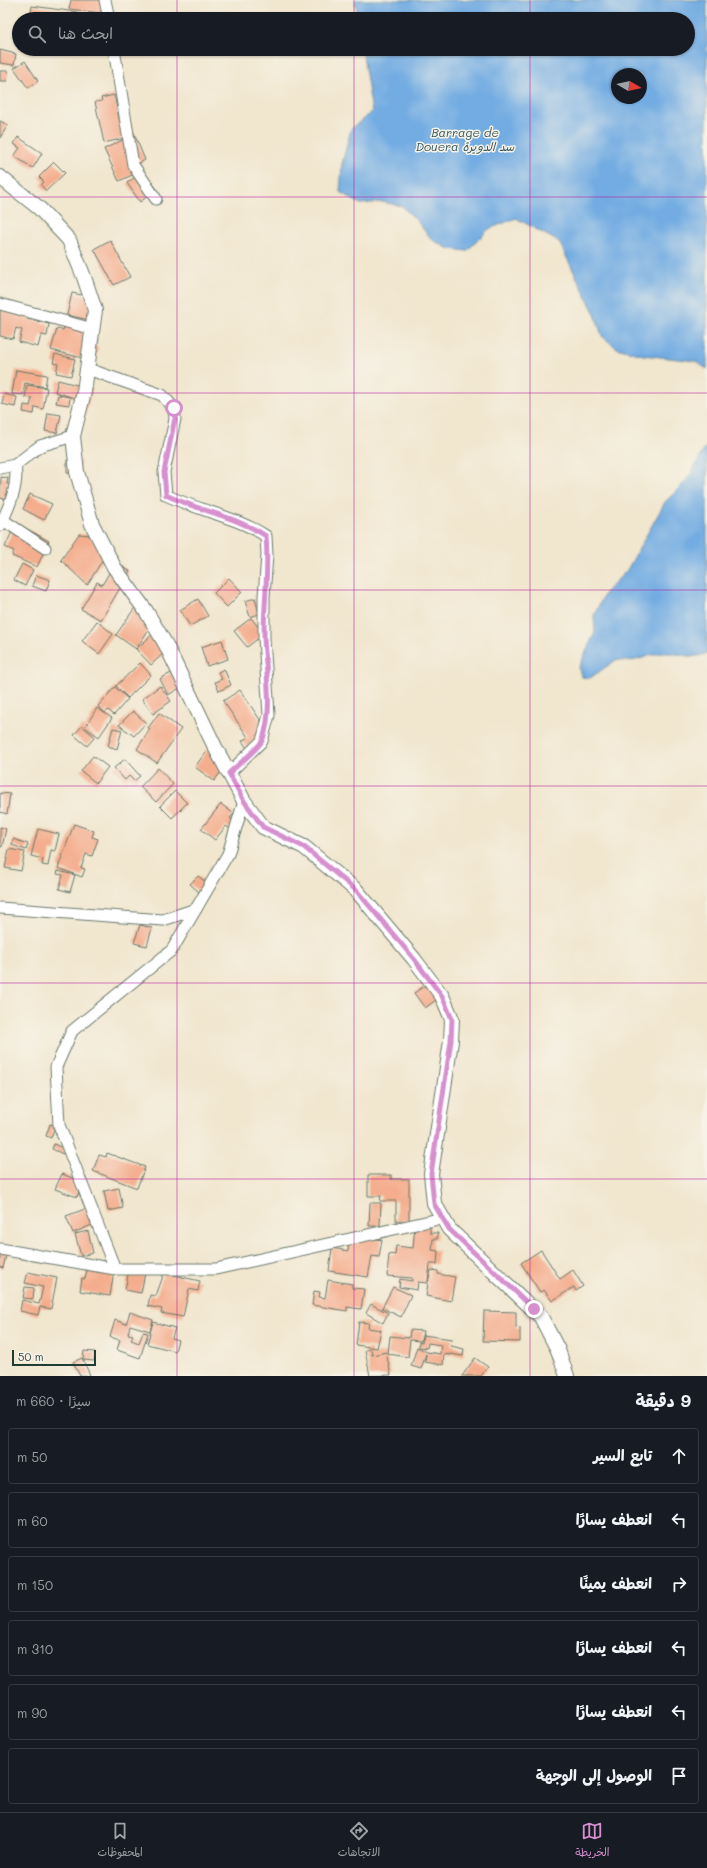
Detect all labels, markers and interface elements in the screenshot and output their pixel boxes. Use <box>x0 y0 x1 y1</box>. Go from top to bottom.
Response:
search box <box>12 12 695 56</box>
icon: search <box>26 23 48 45</box>
text: ابحث هنا <box>58 23 113 43</box>
north arrow <box>611 68 647 104</box>
water label: Barrage de Douera سد الدويرة <box>416 124 515 154</box>
route start <box>165 399 183 417</box>
route end <box>525 1300 543 1318</box>
scale bar <box>12 1348 96 1367</box>
text: 50 m <box>18 1349 44 1364</box>
text: 9 دقيقة <box>635 1389 691 1411</box>
text: سيرًا · 660 m <box>16 1392 91 1409</box>
text: تابع السير <box>593 1445 652 1465</box>
icon: ahead <box>668 1445 690 1467</box>
text: 50 m <box>17 1448 47 1465</box>
text: انعطف يسارًا <box>576 1509 652 1529</box>
icon: left <box>668 1509 690 1531</box>
text: 60 m <box>17 1512 47 1529</box>
text: انعطف يمينًا <box>580 1573 652 1593</box>
icon: right <box>668 1573 690 1595</box>
text: 150 m <box>17 1576 53 1593</box>
text: انعطف يسارًا <box>576 1637 652 1657</box>
icon: left <box>668 1637 690 1659</box>
text: 310 m <box>17 1640 53 1657</box>
text: انعطف يسارًا <box>576 1701 652 1721</box>
icon: left <box>668 1701 690 1723</box>
text: 90 m <box>17 1704 47 1721</box>
text: الوصول إلى الوجهة <box>536 1765 652 1785</box>
icon: arrive <box>668 1765 690 1787</box>
tab: المحفوظات <box>98 1820 143 1862</box>
tab: الاتجاهات <box>338 1820 380 1862</box>
tab: الخريطة <box>575 1820 610 1862</box>

